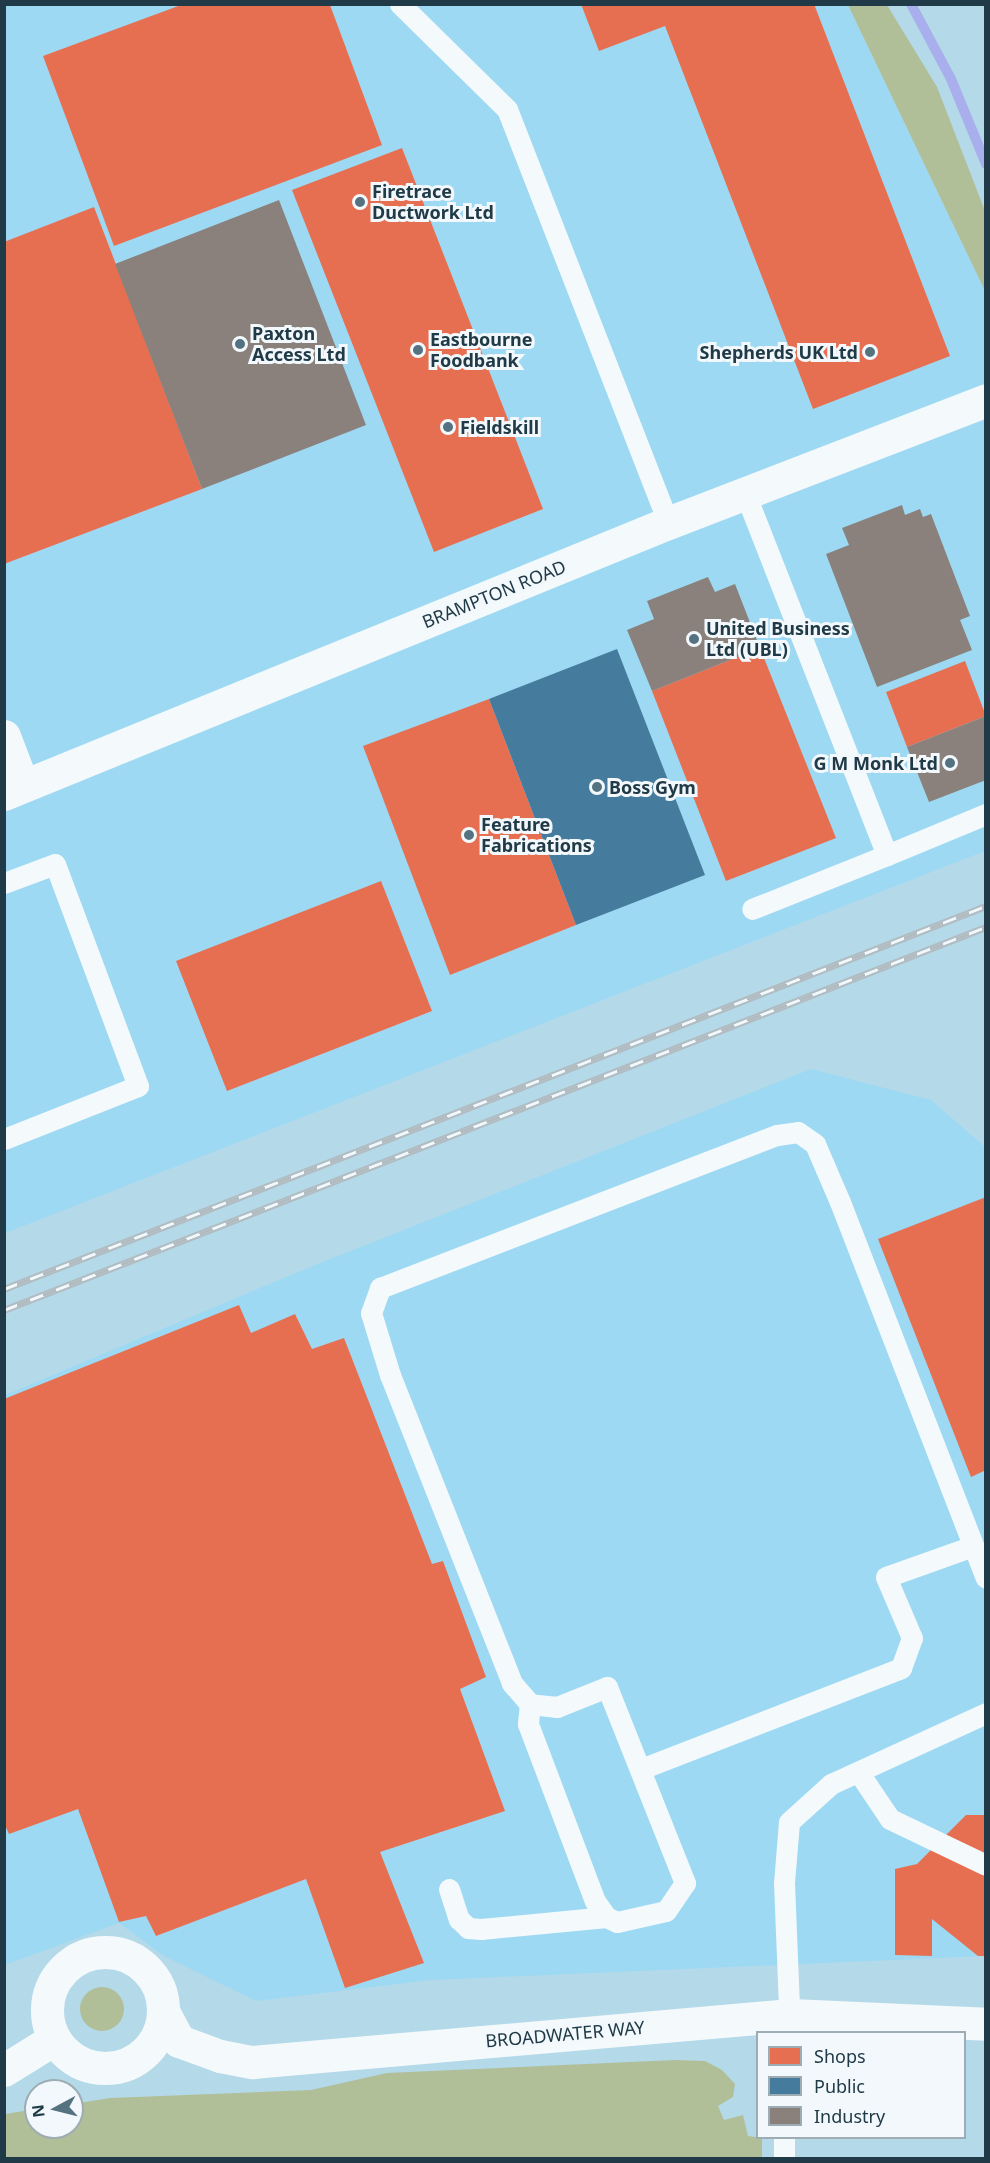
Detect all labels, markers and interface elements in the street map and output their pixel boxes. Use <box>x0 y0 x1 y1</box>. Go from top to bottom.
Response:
place label: Firetrace Ductwork Ltd <box>372 181 494 224</box>
marker: Firetrace Ductwork Ltd <box>353 195 367 209</box>
place label: Paxton Access Ltd <box>252 323 346 366</box>
place label: Eastbourne Foodbank <box>430 329 533 372</box>
marker: Paxton Access Ltd <box>233 337 247 351</box>
place label: Shepherds UK Ltd <box>700 341 858 363</box>
marker: Eastbourne Foodbank <box>411 343 425 357</box>
marker: Shepherds UK Ltd <box>863 345 877 359</box>
place label: Fieldskill <box>460 416 539 438</box>
marker: Fieldskill <box>441 420 455 434</box>
street label: BRAMPTON ROAD <box>419 555 569 633</box>
place label: United Business Ltd (UBL) <box>706 618 850 660</box>
marker: United Business Ltd (UBL) <box>687 632 701 646</box>
place label: G M Monk Ltd <box>814 752 938 774</box>
marker: G M Monk Ltd <box>943 756 957 770</box>
place label: Boss Gym <box>609 776 696 798</box>
marker: Boss Gym <box>590 780 604 794</box>
place label: Feature Fabrications <box>481 814 592 856</box>
marker: Feature Fabrications <box>462 828 476 842</box>
street label: BROADWATER WAY <box>484 2016 646 2052</box>
legend <box>756 2031 966 2139</box>
text: Shops <box>814 2044 866 2068</box>
text: Public <box>814 2074 865 2098</box>
north arrow <box>24 2079 84 2139</box>
text: N <box>26 2103 50 2119</box>
text: Industry <box>814 2104 885 2128</box>

